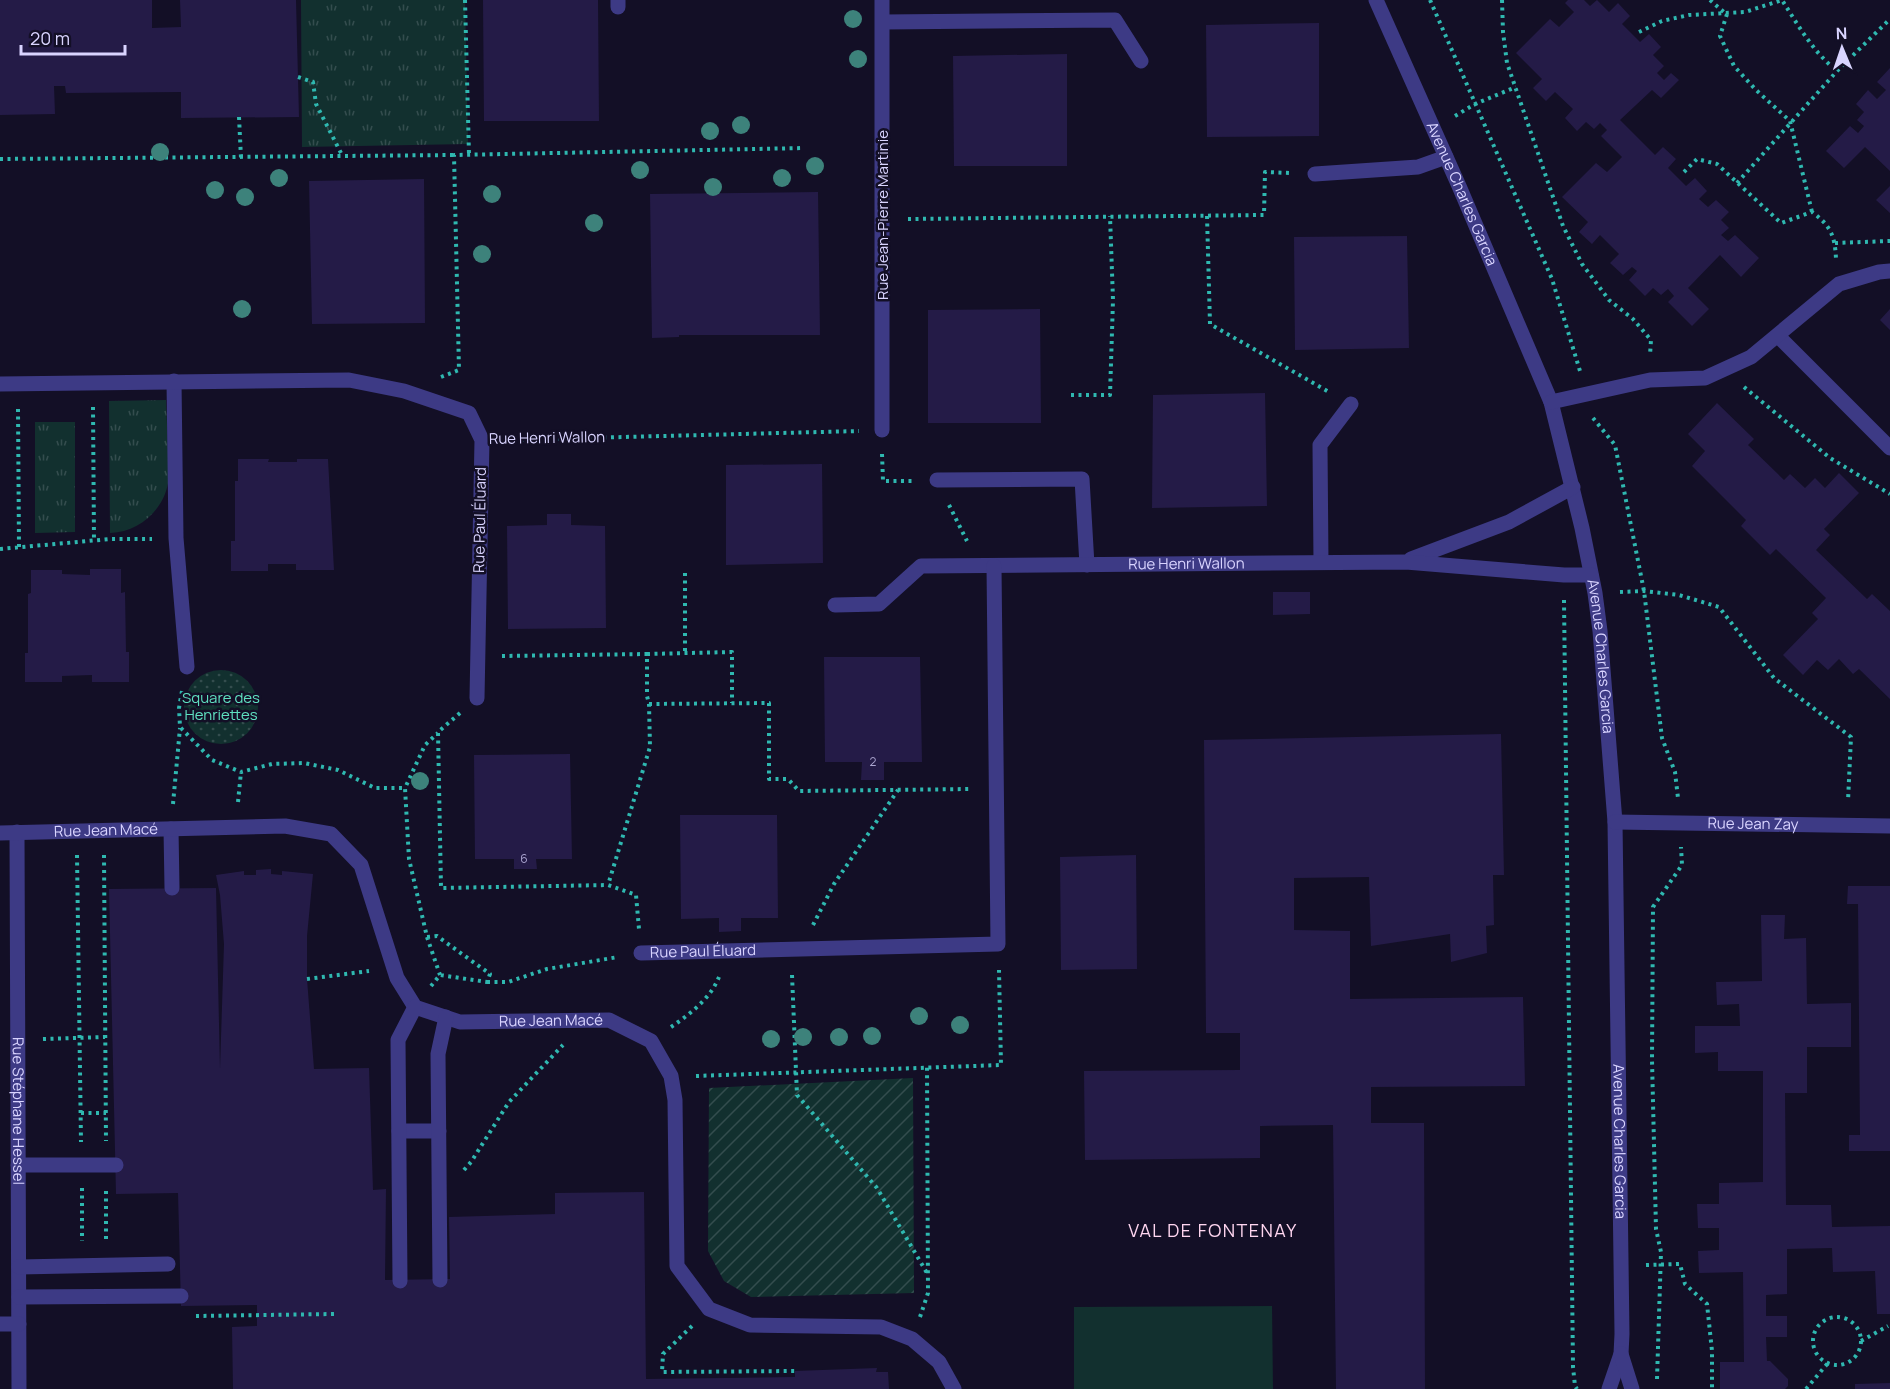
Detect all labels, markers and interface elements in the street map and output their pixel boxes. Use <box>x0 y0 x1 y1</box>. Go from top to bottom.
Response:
scale bar <box>21 18 124 56</box>
north arrow <box>1812 18 1872 78</box>
text: N <box>1835 22 1848 44</box>
text: 20 m <box>30 26 70 50</box>
street label: Avenue Charles Garcia <box>1422 118 1503 269</box>
street label: Rue Jean-Pierre Martinie <box>872 130 893 300</box>
street label: Rue Henri Wallon <box>489 426 605 449</box>
street label: Rue Paul Éluard <box>468 467 491 573</box>
street label: Rue Henri Wallon <box>1128 552 1245 574</box>
street label: Avenue Charles Garcia <box>1582 577 1619 734</box>
park label: Square des Henriettes <box>182 687 260 725</box>
house number: 2 <box>870 753 877 770</box>
street label: Rue Jean Zay <box>1707 812 1799 835</box>
street label: Rue Jean Macé <box>54 818 158 842</box>
house number: 6 <box>520 850 528 867</box>
street label: Rue Paul Éluard <box>650 939 756 963</box>
street label: Rue Jean Macé <box>499 1009 603 1031</box>
street label: Rue Stéphane Hessel <box>8 1037 29 1185</box>
street label: Avenue Charles Garcia <box>1608 1064 1631 1219</box>
district label: VAL DE FONTENAY <box>1128 1218 1298 1242</box>

